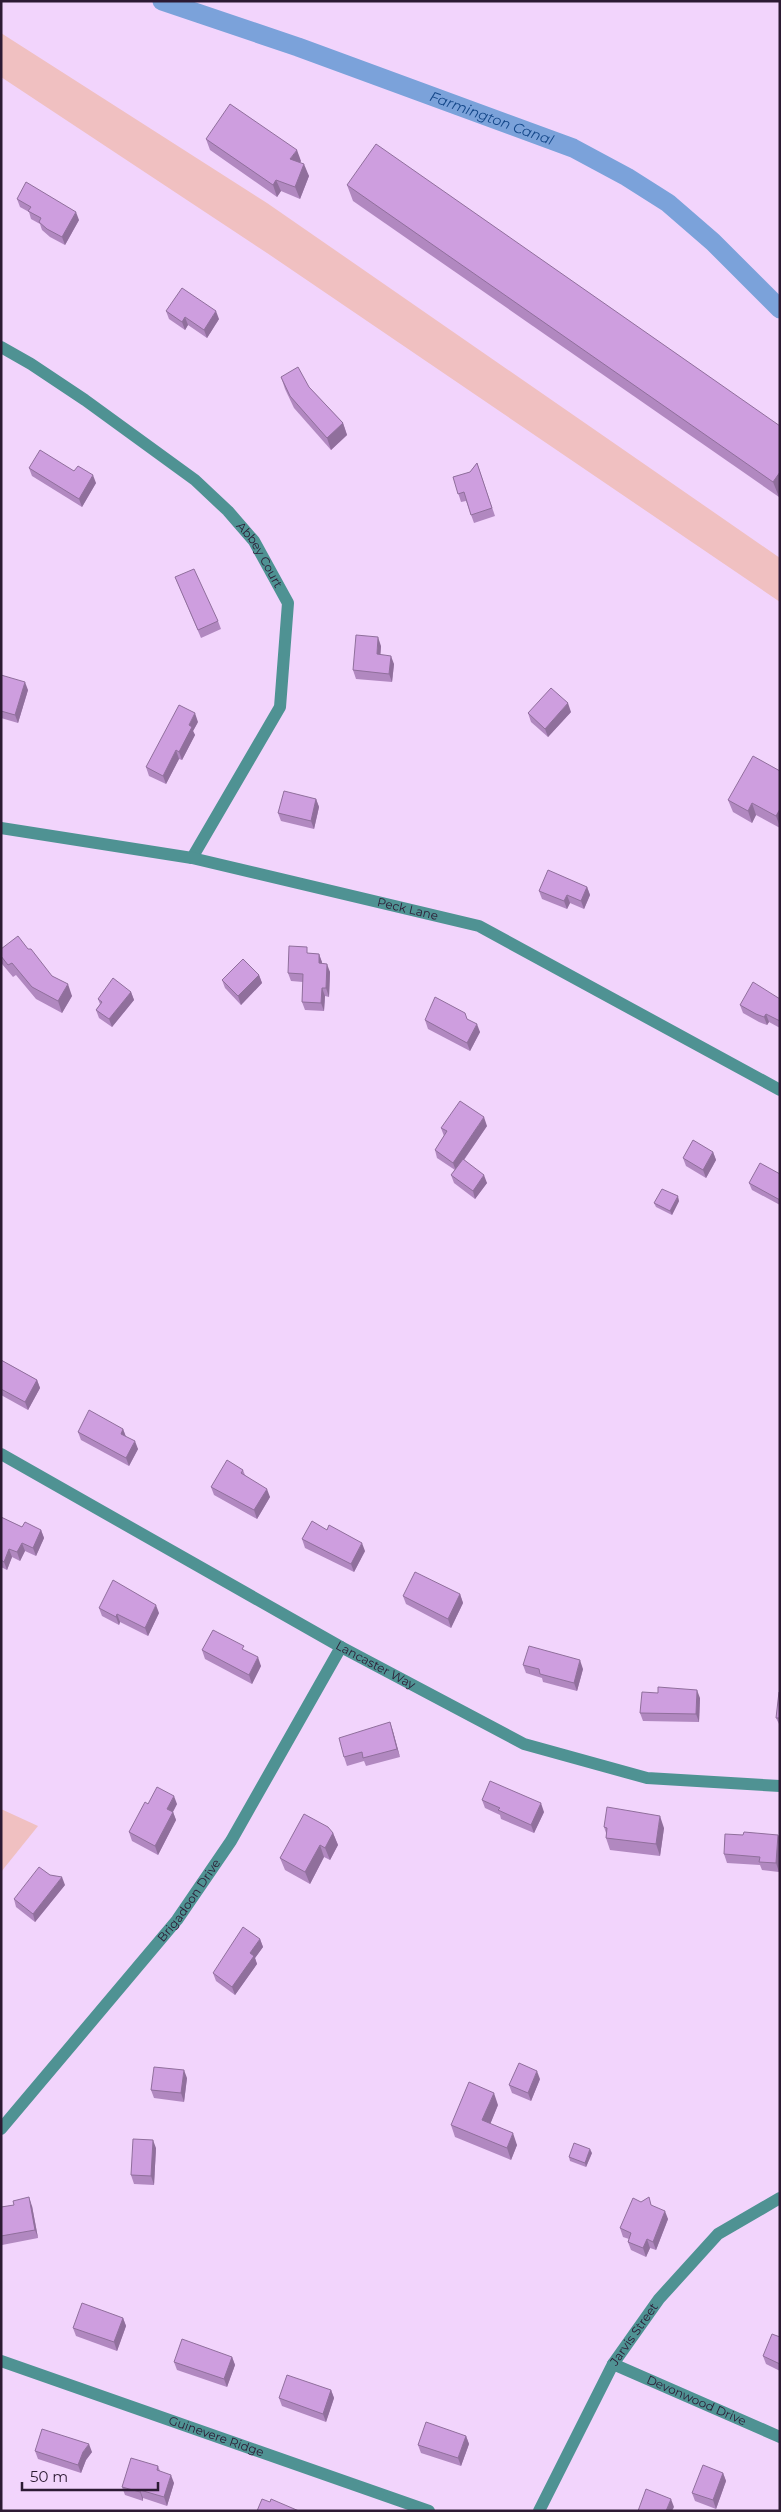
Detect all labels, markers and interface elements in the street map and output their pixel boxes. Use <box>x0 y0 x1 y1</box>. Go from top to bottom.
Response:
water label: Farmington Canal <box>427 87 556 149</box>
street label: Abbey Court <box>234 518 286 590</box>
street label: Peck Lane <box>376 894 440 923</box>
street label: Lancaster Way <box>333 1638 419 1692</box>
street label: Brigadoon Drive <box>154 1856 223 1945</box>
street label: Jarvis Street <box>606 2300 661 2369</box>
street label: Devonwood Drive <box>644 2372 749 2428</box>
street label: Guinevere Ridge <box>167 2412 266 2460</box>
scale bar <box>22 2460 159 2492</box>
text: 50 m <box>30 2467 68 2486</box>

